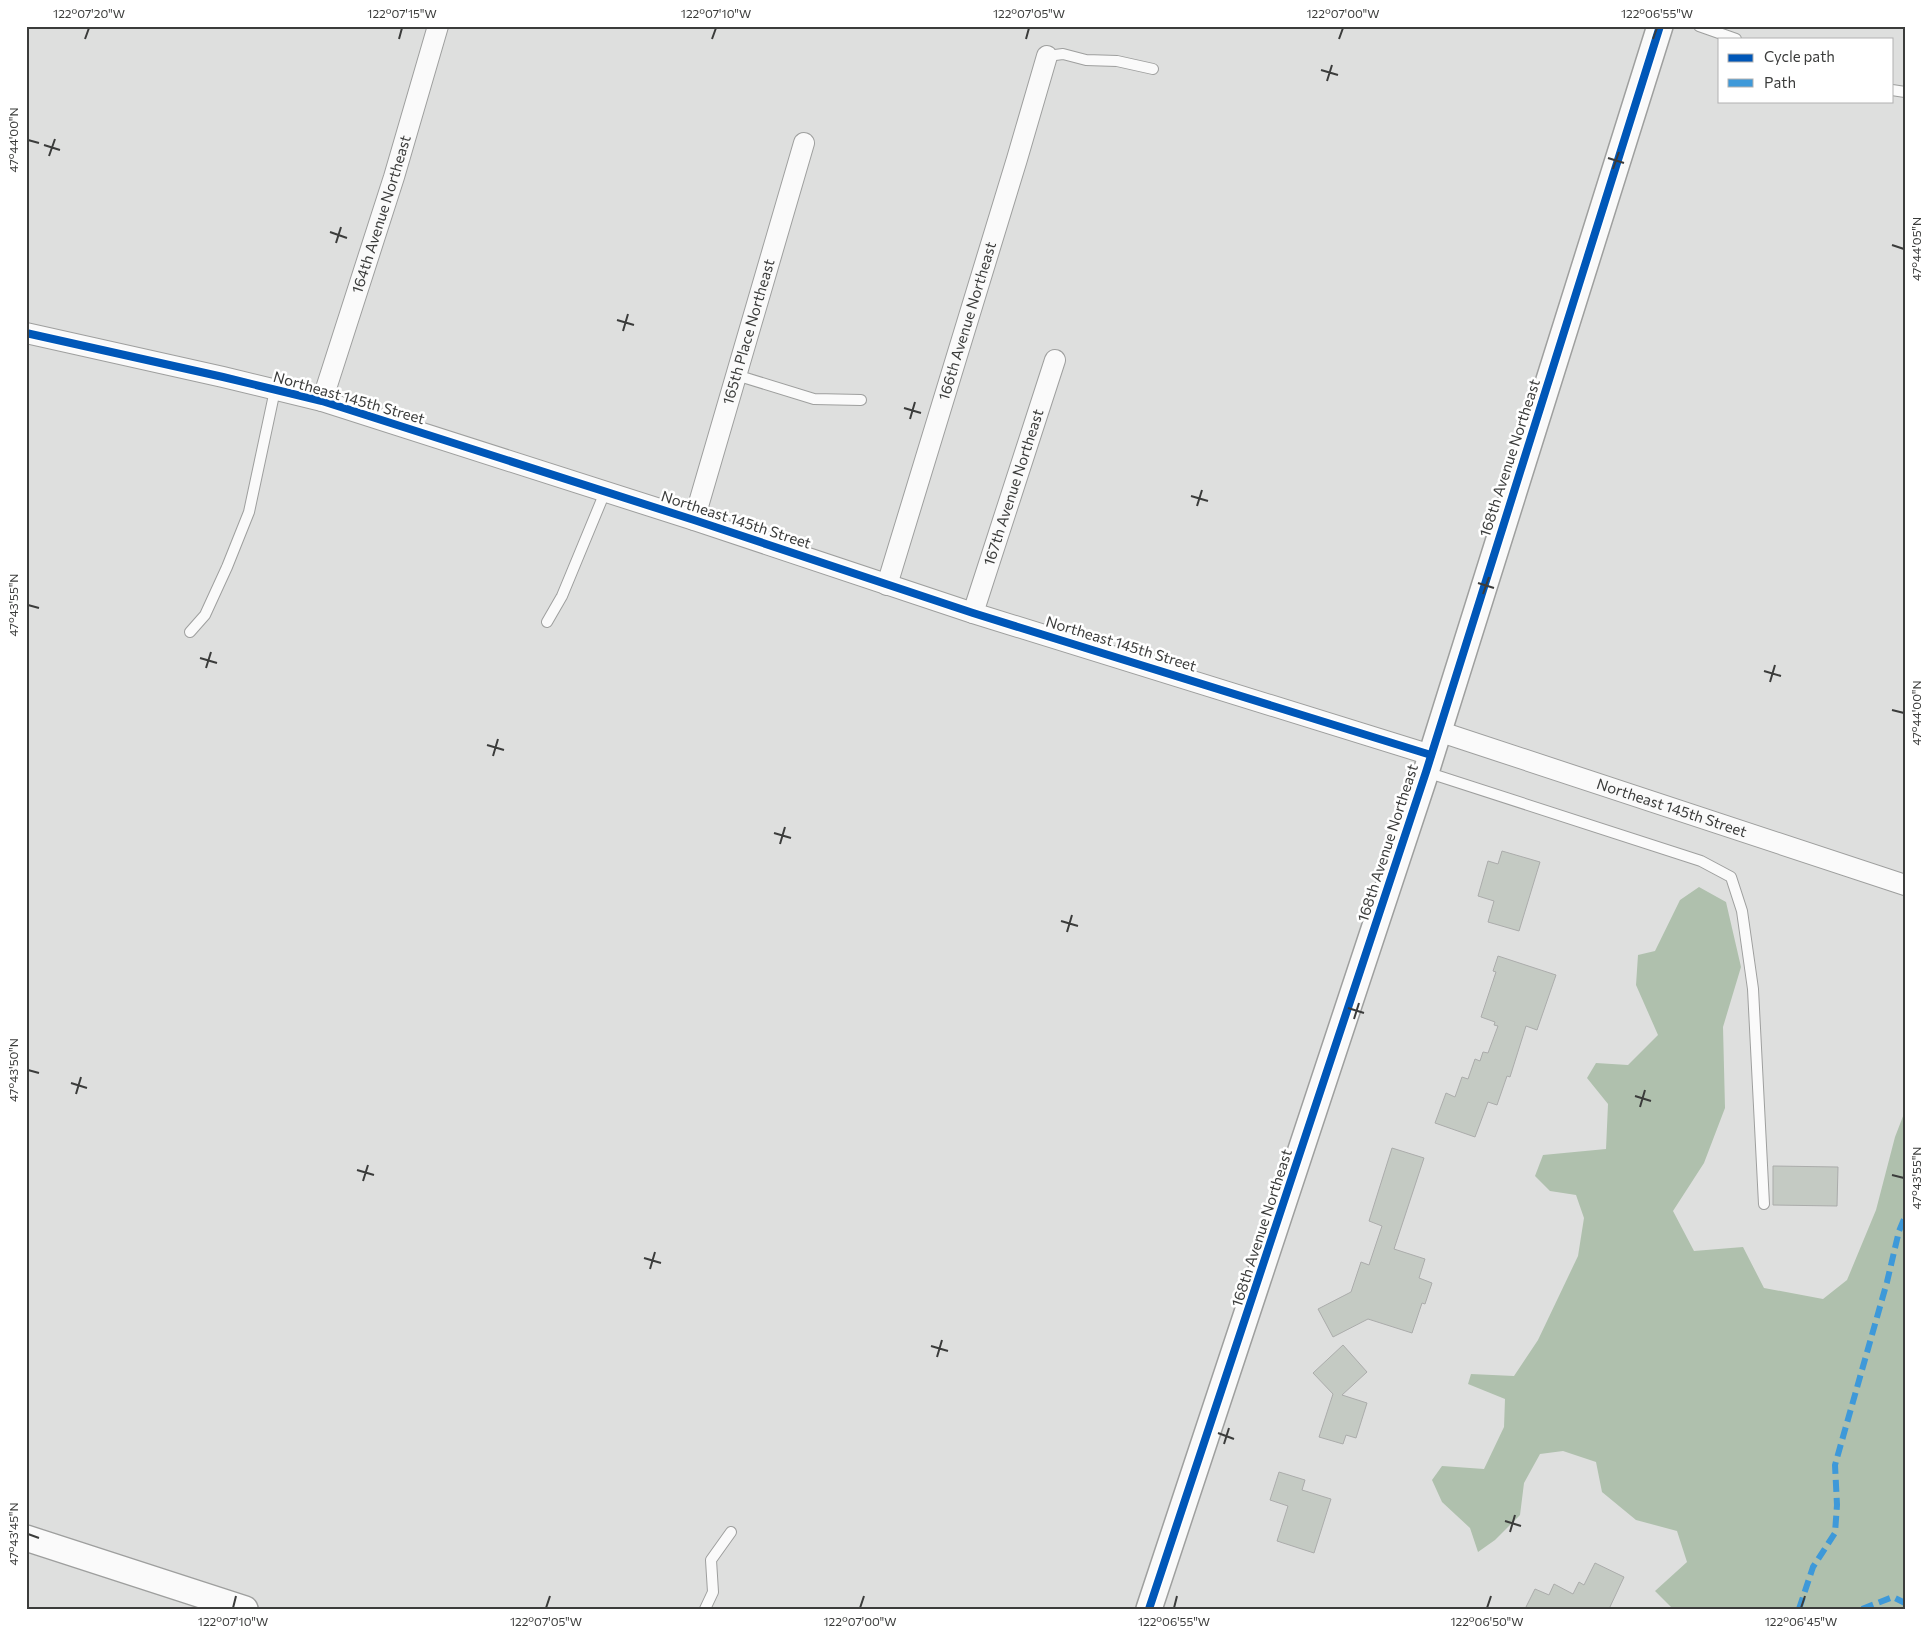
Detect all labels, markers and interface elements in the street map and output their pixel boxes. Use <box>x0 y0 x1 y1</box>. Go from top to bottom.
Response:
text: 122°07'20"W <box>53 6 125 20</box>
text: 122°07'15"W <box>367 6 437 20</box>
text: 122°07'10"W <box>681 6 751 20</box>
text: 122°07'05"W <box>993 6 1065 20</box>
text: 122°07'00"W <box>1306 6 1380 20</box>
text: 122°06'55"W <box>1621 6 1693 20</box>
legend <box>1718 38 1894 102</box>
text: Cycle path <box>1764 47 1835 65</box>
text: Path <box>1764 73 1796 91</box>
text: 47°44'00"N <box>6 107 20 173</box>
street label: 164th Avenue Northeast <box>347 133 414 295</box>
text: 47°44'05"N <box>1909 217 1923 281</box>
street label: 166th Avenue Northeast <box>934 239 999 402</box>
street label: 165th Place Northeast <box>718 257 778 407</box>
street label: Northeast 145th Street <box>272 367 427 427</box>
street label: 168th Avenue Northeast <box>1475 377 1543 539</box>
street label: 167th Avenue Northeast <box>979 406 1047 568</box>
street label: Northeast 145th Street <box>659 486 814 552</box>
text: 47°43'55"N <box>6 574 20 636</box>
street label: Northeast 145th Street <box>1044 612 1199 675</box>
text: 47°44'00"N <box>1909 680 1923 746</box>
street label: 168th Avenue Northeast <box>1353 762 1421 924</box>
street label: Northeast 145th Street <box>1595 774 1749 840</box>
text: 47°43'50"N <box>6 1038 20 1102</box>
street label: 168th Avenue Northeast <box>1227 1147 1295 1309</box>
text: 47°43'55"N <box>1909 1147 1923 1209</box>
text: 47°43'45"N <box>6 1502 20 1566</box>
text: 122°07'10"W <box>198 1614 268 1628</box>
text: 122°07'05"W <box>510 1614 582 1628</box>
text: 122°07'00"W <box>823 1614 897 1628</box>
text: 122°06'55"W <box>1138 1614 1210 1628</box>
text: 122°06'50"W <box>1450 1614 1524 1628</box>
text: 122°06'45"W <box>1765 1614 1837 1628</box>

